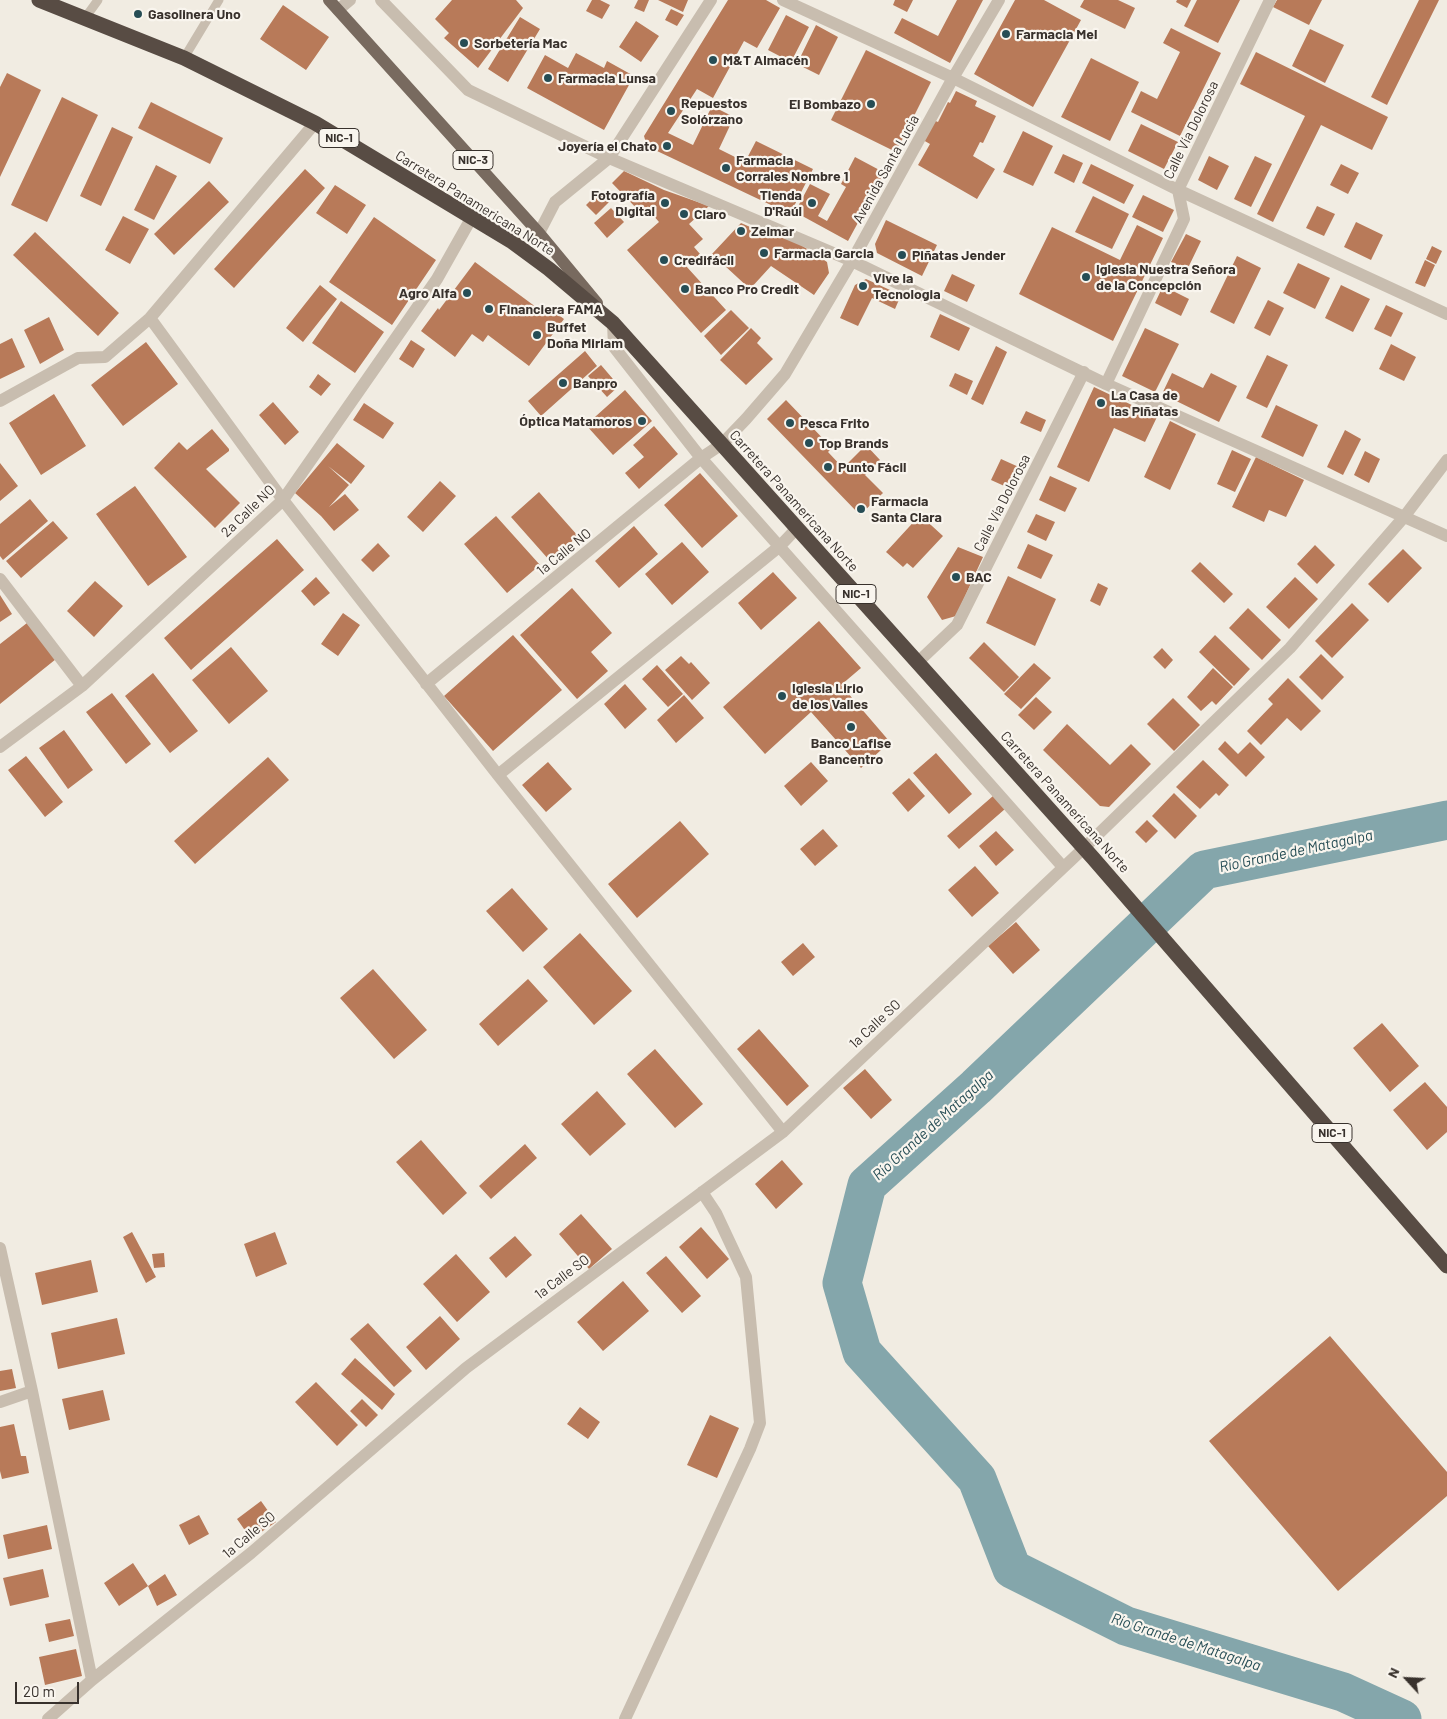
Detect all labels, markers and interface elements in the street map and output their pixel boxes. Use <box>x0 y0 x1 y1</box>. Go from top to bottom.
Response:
place label: Gasolinera Uno <box>148 6 241 22</box>
marker: Gasolinera Uno <box>132 8 144 20</box>
place label: Farmacia Mel <box>1016 26 1097 42</box>
marker: Farmacia Mel <box>1000 28 1012 40</box>
place label: Sorbetería Mac <box>474 35 568 51</box>
marker: Sorbetería Mac <box>458 37 470 49</box>
place label: M&T Almacén <box>723 52 808 68</box>
marker: M&T Almacén <box>707 54 719 66</box>
place label: Farmacia Lunsa <box>558 70 656 86</box>
marker: Farmacia Lunsa <box>542 72 554 84</box>
street label: Calle Vía Dolorosa <box>1160 78 1222 182</box>
place label: Repuestos Solórzano <box>681 95 747 128</box>
place label: El Bombazo <box>789 96 861 112</box>
marker: El Bombazo <box>865 98 877 110</box>
marker: Repuestos Solórzano <box>665 105 677 117</box>
street label: Avenida Santa Lucía <box>849 112 923 226</box>
road number: NIC-1 <box>319 128 359 148</box>
place label: Joyería el Chato <box>558 138 657 154</box>
marker: Joyería el Chato <box>661 140 673 152</box>
street label: Carretera Panamericana Norte <box>392 147 558 259</box>
road number: NIC-3 <box>453 150 493 170</box>
place label: Farmacia Corrales Nombre 1 <box>736 152 848 184</box>
marker: Farmacia Corrales Nombre 1 <box>720 162 732 174</box>
place label: Fotografía Digital <box>591 187 655 220</box>
place label: Tienda D'Raúl <box>760 187 802 220</box>
marker: Fotografía Digital <box>659 197 671 209</box>
marker: Tienda D'Raúl <box>806 197 818 209</box>
place label: Claro <box>694 206 726 222</box>
marker: Claro <box>678 208 690 220</box>
place label: Zelmar <box>751 223 794 239</box>
marker: Zelmar <box>735 225 747 237</box>
place label: Farmacia Garcia <box>774 245 874 261</box>
marker: Farmacia Garcia <box>758 247 770 259</box>
place label: Piñatas Jender <box>912 247 1006 263</box>
marker: Piñatas Jender <box>896 249 908 261</box>
place label: Credifácil <box>674 252 734 268</box>
marker: Credifácil <box>658 254 670 266</box>
place label: Iglesia Nuestra Señora de la Concepción <box>1096 261 1236 294</box>
place label: Vive la Tecnologia <box>873 270 941 302</box>
marker: Iglesia Nuestra Señora de la Concepción <box>1080 271 1092 283</box>
marker: Vive la Tecnologia <box>857 280 869 292</box>
place label: Banco Pro Credit <box>695 281 799 297</box>
marker: Banco Pro Credit <box>679 283 691 295</box>
place label: Agro Alfa <box>399 285 457 301</box>
marker: Agro Alfa <box>461 287 473 299</box>
place label: Financiera FAMA <box>499 301 603 317</box>
marker: Financiera FAMA <box>483 303 495 315</box>
place label: Buffet Doña Miriam <box>547 319 623 352</box>
marker: Buffet Doña Miriam <box>531 329 543 341</box>
place label: Banpro <box>573 375 618 391</box>
marker: Banpro <box>557 377 569 389</box>
place label: La Casa de las Piñatas <box>1111 387 1178 420</box>
marker: La Casa de las Piñatas <box>1095 397 1107 409</box>
place label: Óptica Matamoros <box>519 413 632 429</box>
marker: Óptica Matamoros <box>636 415 648 427</box>
place label: Pesca Frito <box>800 415 870 431</box>
marker: Pesca Frito <box>784 417 796 429</box>
street label: Carretera Panamericana Norte <box>726 427 862 575</box>
place label: Top Brands <box>819 435 888 451</box>
marker: Top Brands <box>803 437 815 449</box>
street label: Calle Vía Dolorosa <box>970 451 1034 555</box>
place label: Punto Fácil <box>838 459 906 475</box>
marker: Punto Fácil <box>822 461 834 473</box>
street label: 2a Calle NO <box>218 481 278 541</box>
place label: Farmacia Santa Clara <box>871 493 942 526</box>
marker: Farmacia Santa Clara <box>855 503 867 515</box>
street label: 1a Calle NO <box>533 525 595 579</box>
place label: BAC <box>966 569 992 585</box>
marker: BAC <box>950 571 962 583</box>
road number: NIC-1 <box>836 584 876 604</box>
place label: Iglesia Lirio de los Valles <box>792 680 868 712</box>
marker: Iglesia Lirio de los Valles <box>776 690 788 702</box>
marker: Banco Lafise Bancentro <box>845 721 857 733</box>
street label: Carretera Panamericana Norte <box>997 728 1133 876</box>
place label: Banco Lafise Bancentro <box>811 735 891 768</box>
water label: Río Grande de Matagalpa <box>1218 826 1374 876</box>
street label: 1a Calle SO <box>846 996 904 1052</box>
water label: Río Grande de Matagalpa <box>869 1066 997 1184</box>
road number: NIC-1 <box>1312 1124 1352 1142</box>
street label: 1a Calle SO <box>531 1251 593 1303</box>
street label: 1a Calle SO <box>219 1508 279 1562</box>
water label: Río Grande de Matagalpa <box>1109 1609 1263 1675</box>
north arrow <box>1382 1654 1432 1704</box>
text: N <box>1383 1665 1403 1680</box>
scale bar <box>18 1672 81 1704</box>
text: 20 m <box>23 1682 55 1700</box>

